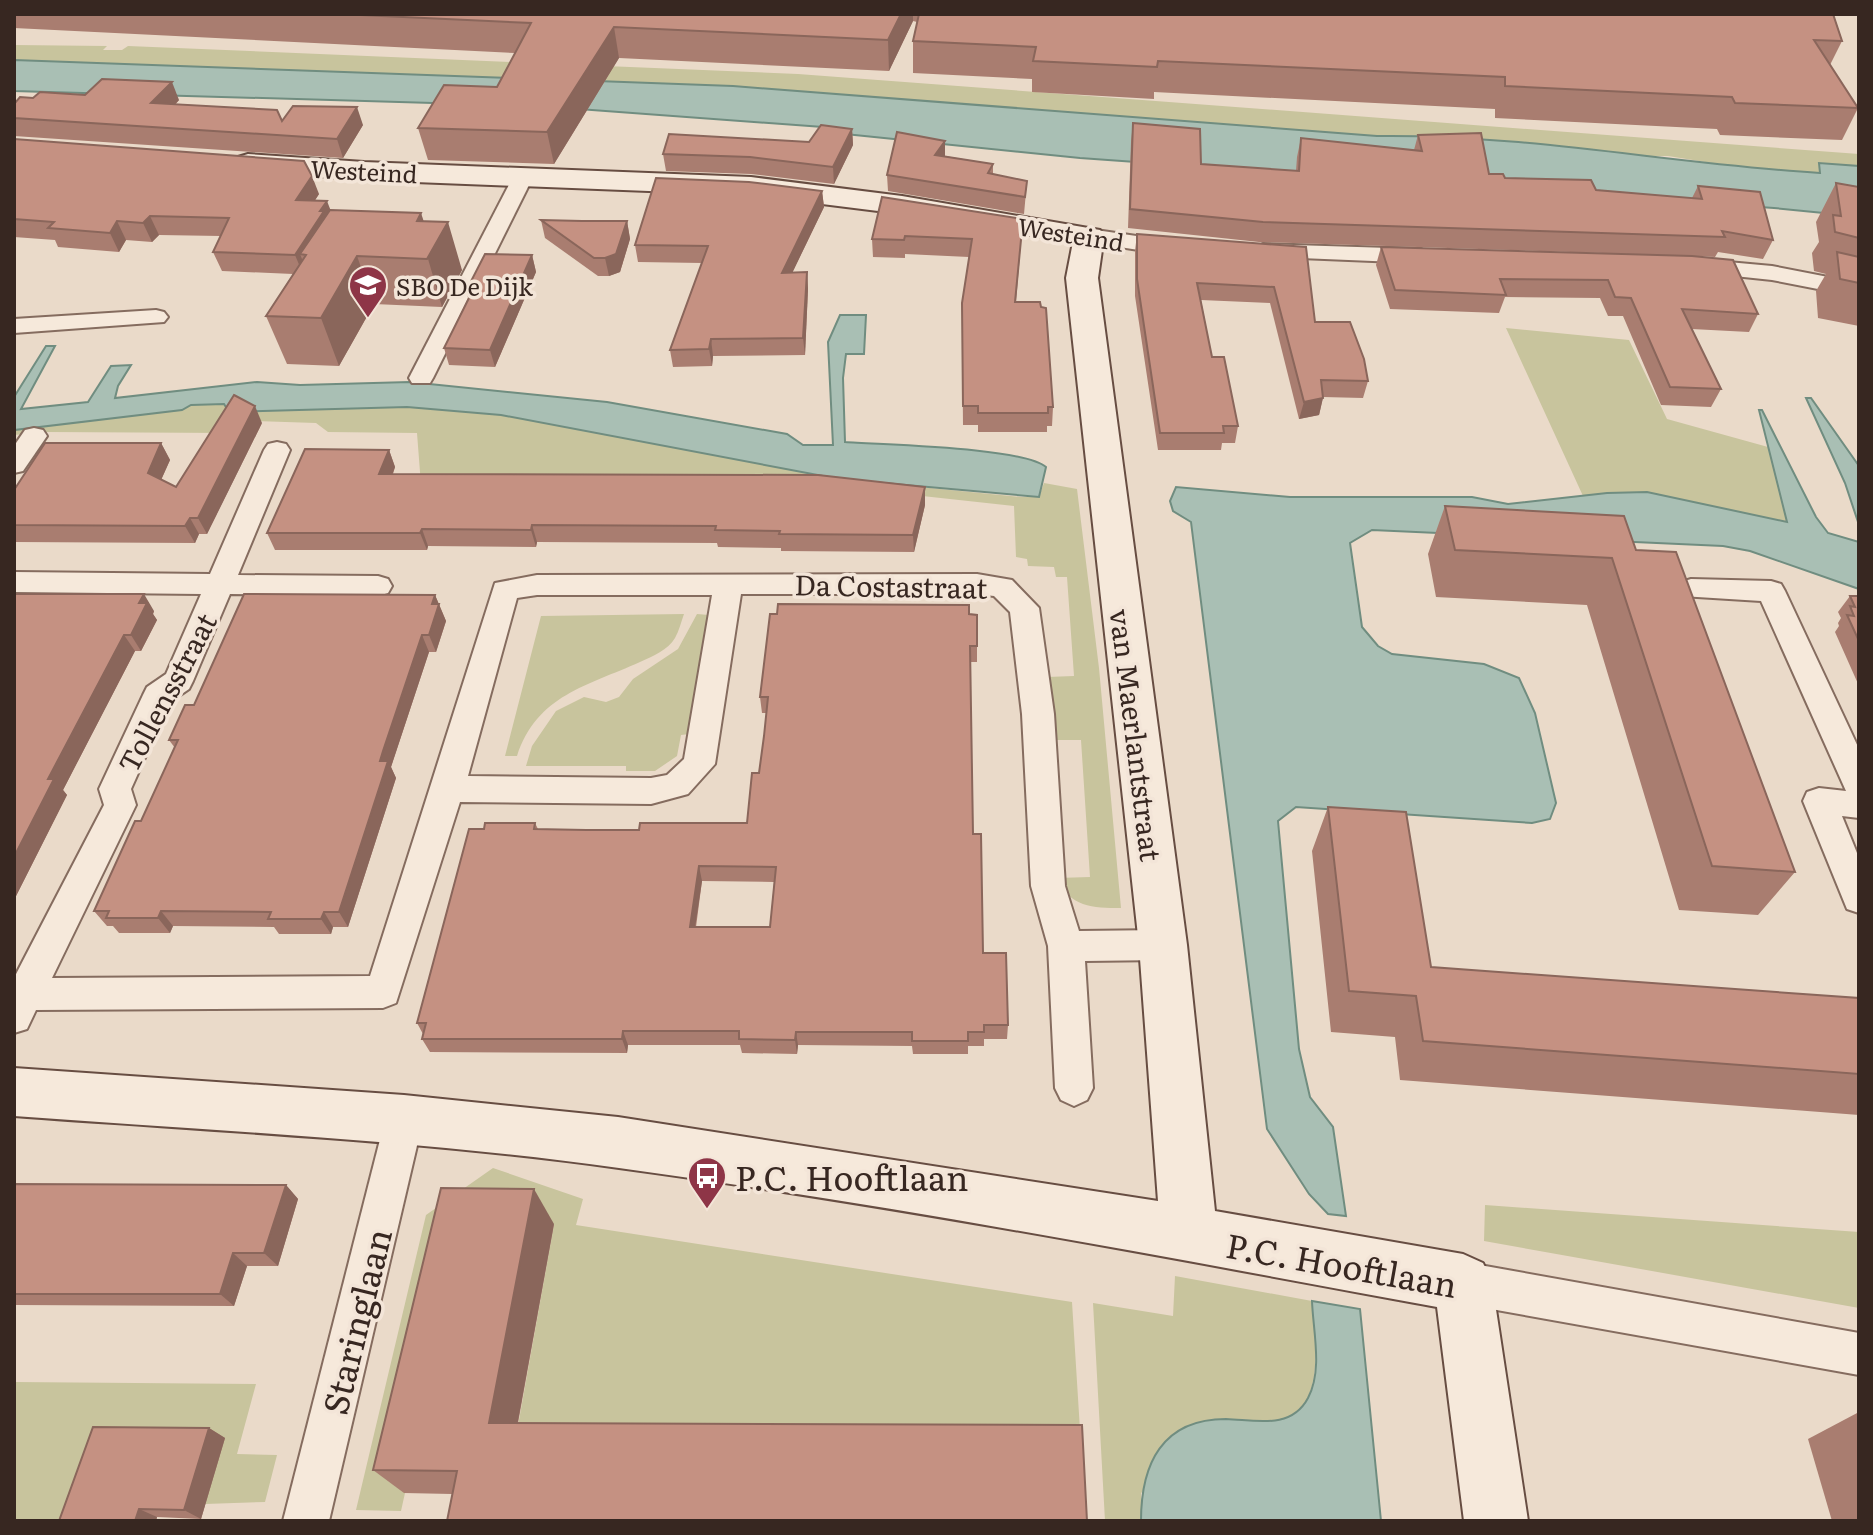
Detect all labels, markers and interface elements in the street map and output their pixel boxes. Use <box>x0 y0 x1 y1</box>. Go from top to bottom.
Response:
street label: Westeind <box>310 150 419 190</box>
street label: Westeind <box>1015 207 1127 259</box>
school or university icon: SBO De Dijk <box>347 264 389 319</box>
place label: SBO De Dijk <box>396 268 533 303</box>
street label: Da Costastraat <box>794 562 988 608</box>
street label: Tollensstraat <box>106 604 226 779</box>
street label: van Maerlantstraat <box>1101 606 1173 864</box>
place label: P.C. Hooftlaan <box>735 1151 969 1201</box>
bus stop icon: P.C. Hooftlaan <box>686 1155 728 1210</box>
street label: P.C. Hooftlaan <box>1223 1218 1461 1308</box>
street label: Staringlaan <box>308 1223 402 1419</box>

